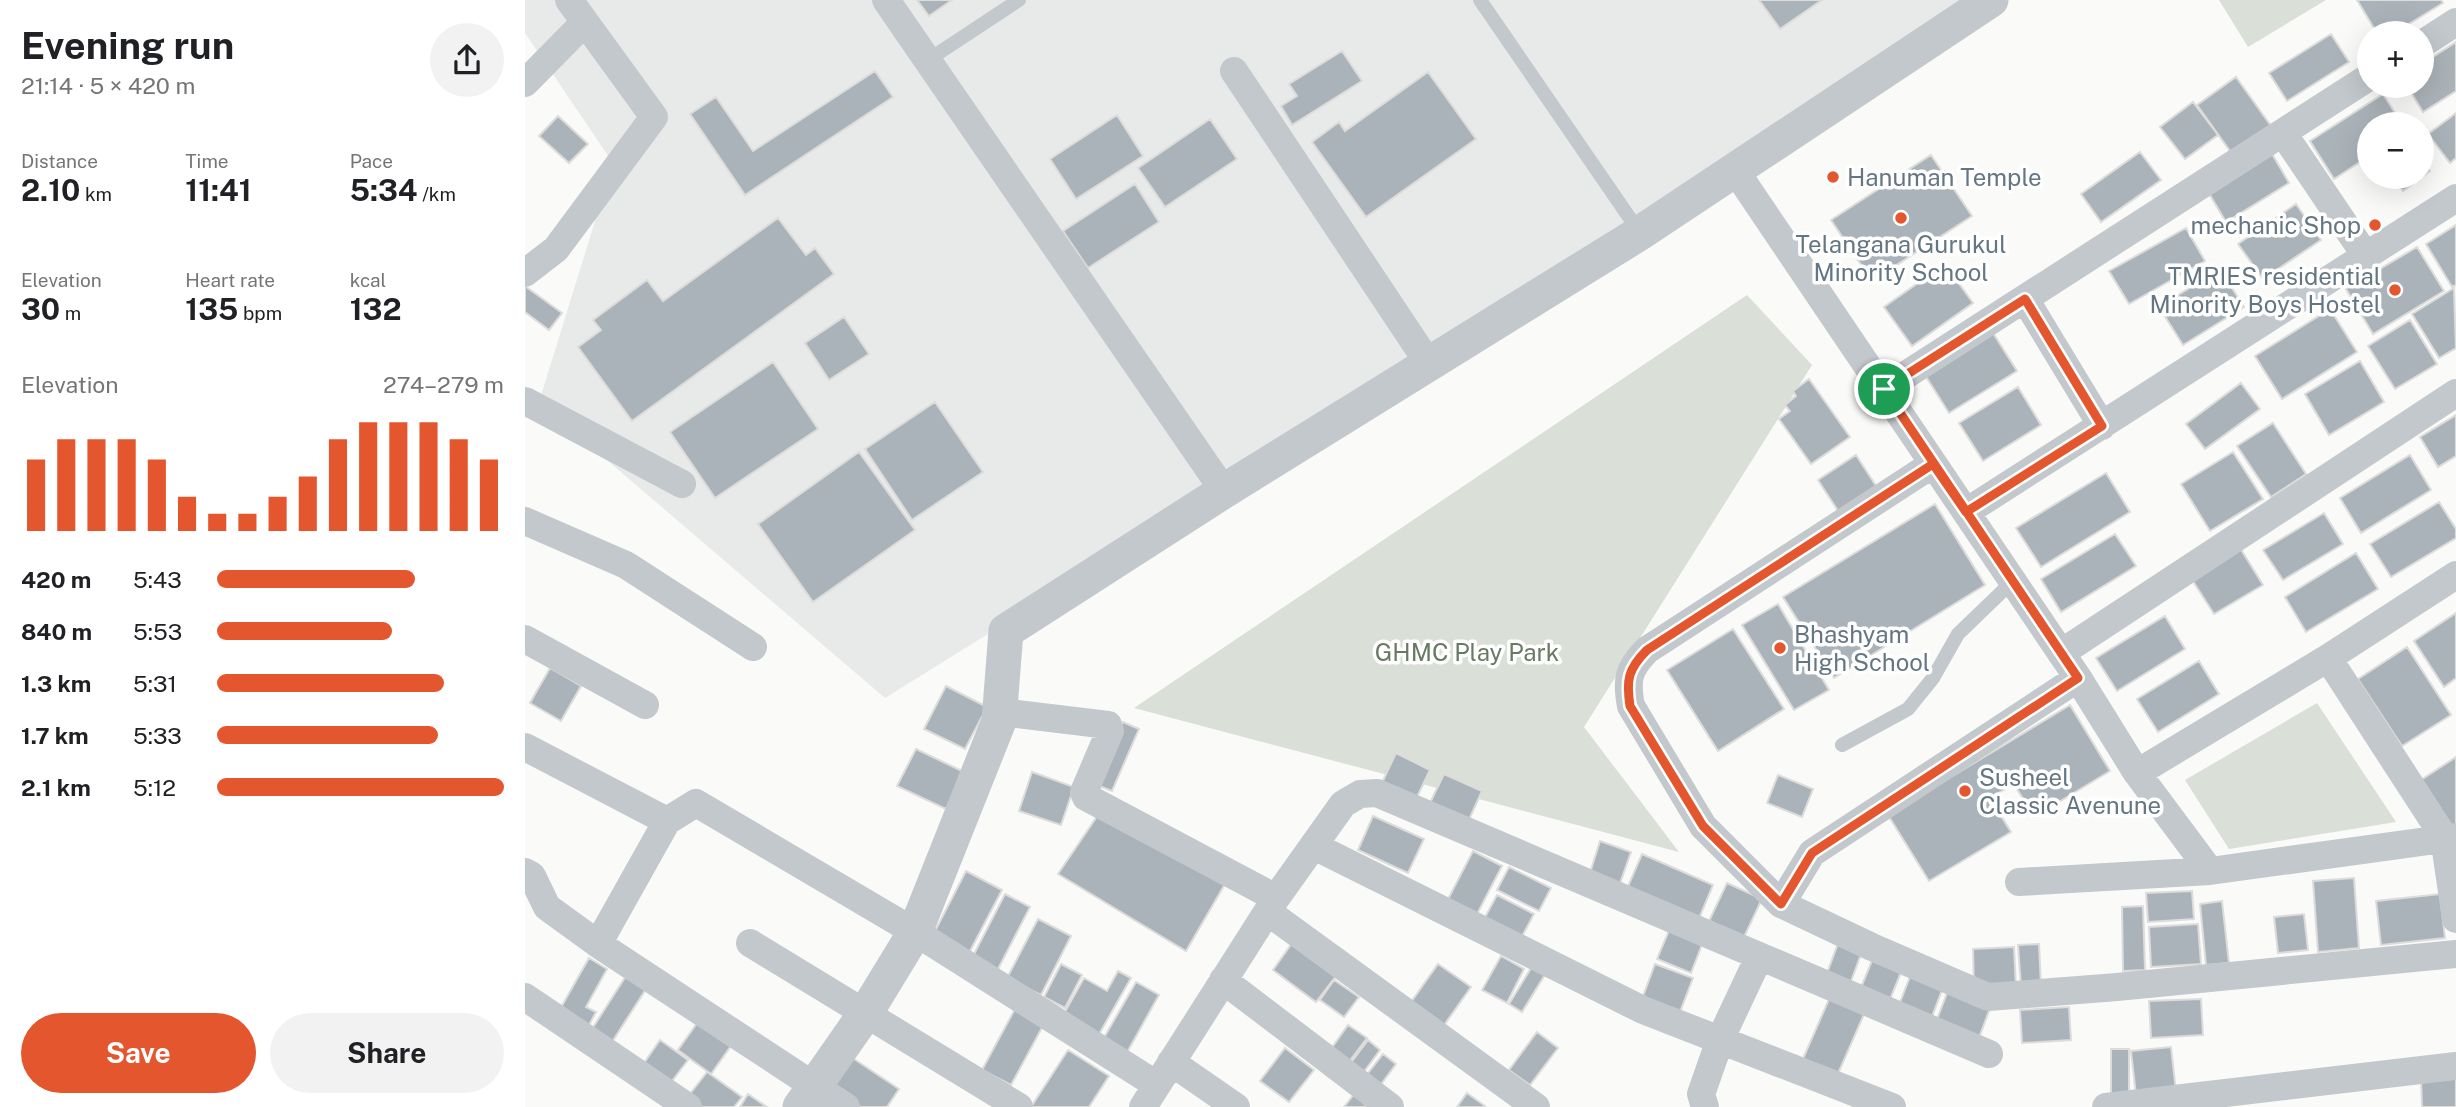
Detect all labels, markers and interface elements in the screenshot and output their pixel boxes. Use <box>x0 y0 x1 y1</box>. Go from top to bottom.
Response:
map controls <box>2357 21 2434 189</box>
button: + <box>2357 21 2434 98</box>
text: Evening run <box>21 23 234 68</box>
button: share <box>430 23 504 97</box>
text: 21:14 · 5 × 420 m <box>21 72 195 99</box>
button: − <box>2357 112 2434 189</box>
text: Distance <box>21 150 98 172</box>
text: Time <box>185 150 229 172</box>
text: Pace <box>350 150 393 172</box>
place label: Hanuman Temple <box>1847 163 2042 191</box>
marker: Hanuman Temple <box>1825 169 1841 185</box>
text: 2.10 <box>21 172 80 208</box>
text: 11:41 <box>185 172 252 208</box>
text: 5:34 <box>350 172 418 208</box>
text: km <box>80 183 112 205</box>
text: /km <box>418 183 456 205</box>
marker: Telangana Gurukul Minority School <box>1893 210 1909 226</box>
place label: mechanic Shop <box>2190 211 2361 239</box>
marker: mechanic Shop <box>2367 217 2383 233</box>
place label: Telangana Gurukul Minority School <box>1796 230 2006 286</box>
place label: TMRIES residential Minority Boys Hostel <box>2149 262 2381 318</box>
text: Elevation <box>21 269 102 291</box>
text: Heart rate <box>185 269 275 291</box>
text: kcal <box>350 269 386 291</box>
marker: TMRIES residential Minority Boys Hostel <box>2387 282 2403 298</box>
text: 30 <box>21 291 60 327</box>
text: 135 <box>185 291 238 327</box>
text: 132 <box>350 291 402 327</box>
text: m <box>60 302 81 324</box>
text: bpm <box>238 302 282 324</box>
pin <box>1854 359 1914 419</box>
icon: arrive <box>1865 370 1903 408</box>
text: Elevation <box>21 371 119 398</box>
text: 274–279 m <box>383 371 504 398</box>
text: 420 m <box>21 566 91 593</box>
text: 5:43 <box>133 566 182 593</box>
text: 840 m <box>21 618 92 645</box>
text: 5:53 <box>133 618 182 645</box>
place label: Bhashyam High School <box>1794 620 1930 676</box>
park label: GHMC Play Park <box>1375 638 1559 666</box>
marker: Bhashyam High School <box>1772 640 1788 656</box>
text: 1.3 km <box>21 670 91 697</box>
text: 5:31 <box>133 670 177 697</box>
text: 1.7 km <box>21 722 89 749</box>
text: 5:33 <box>133 722 182 749</box>
place label: Susheel Classic Avenune <box>1979 763 2161 819</box>
text: 2.1 km <box>21 774 91 801</box>
text: 5:12 <box>133 774 176 801</box>
marker: Susheel Classic Avenune <box>1957 783 1973 799</box>
button: Save <box>21 1013 256 1093</box>
button: Share <box>270 1013 504 1093</box>

